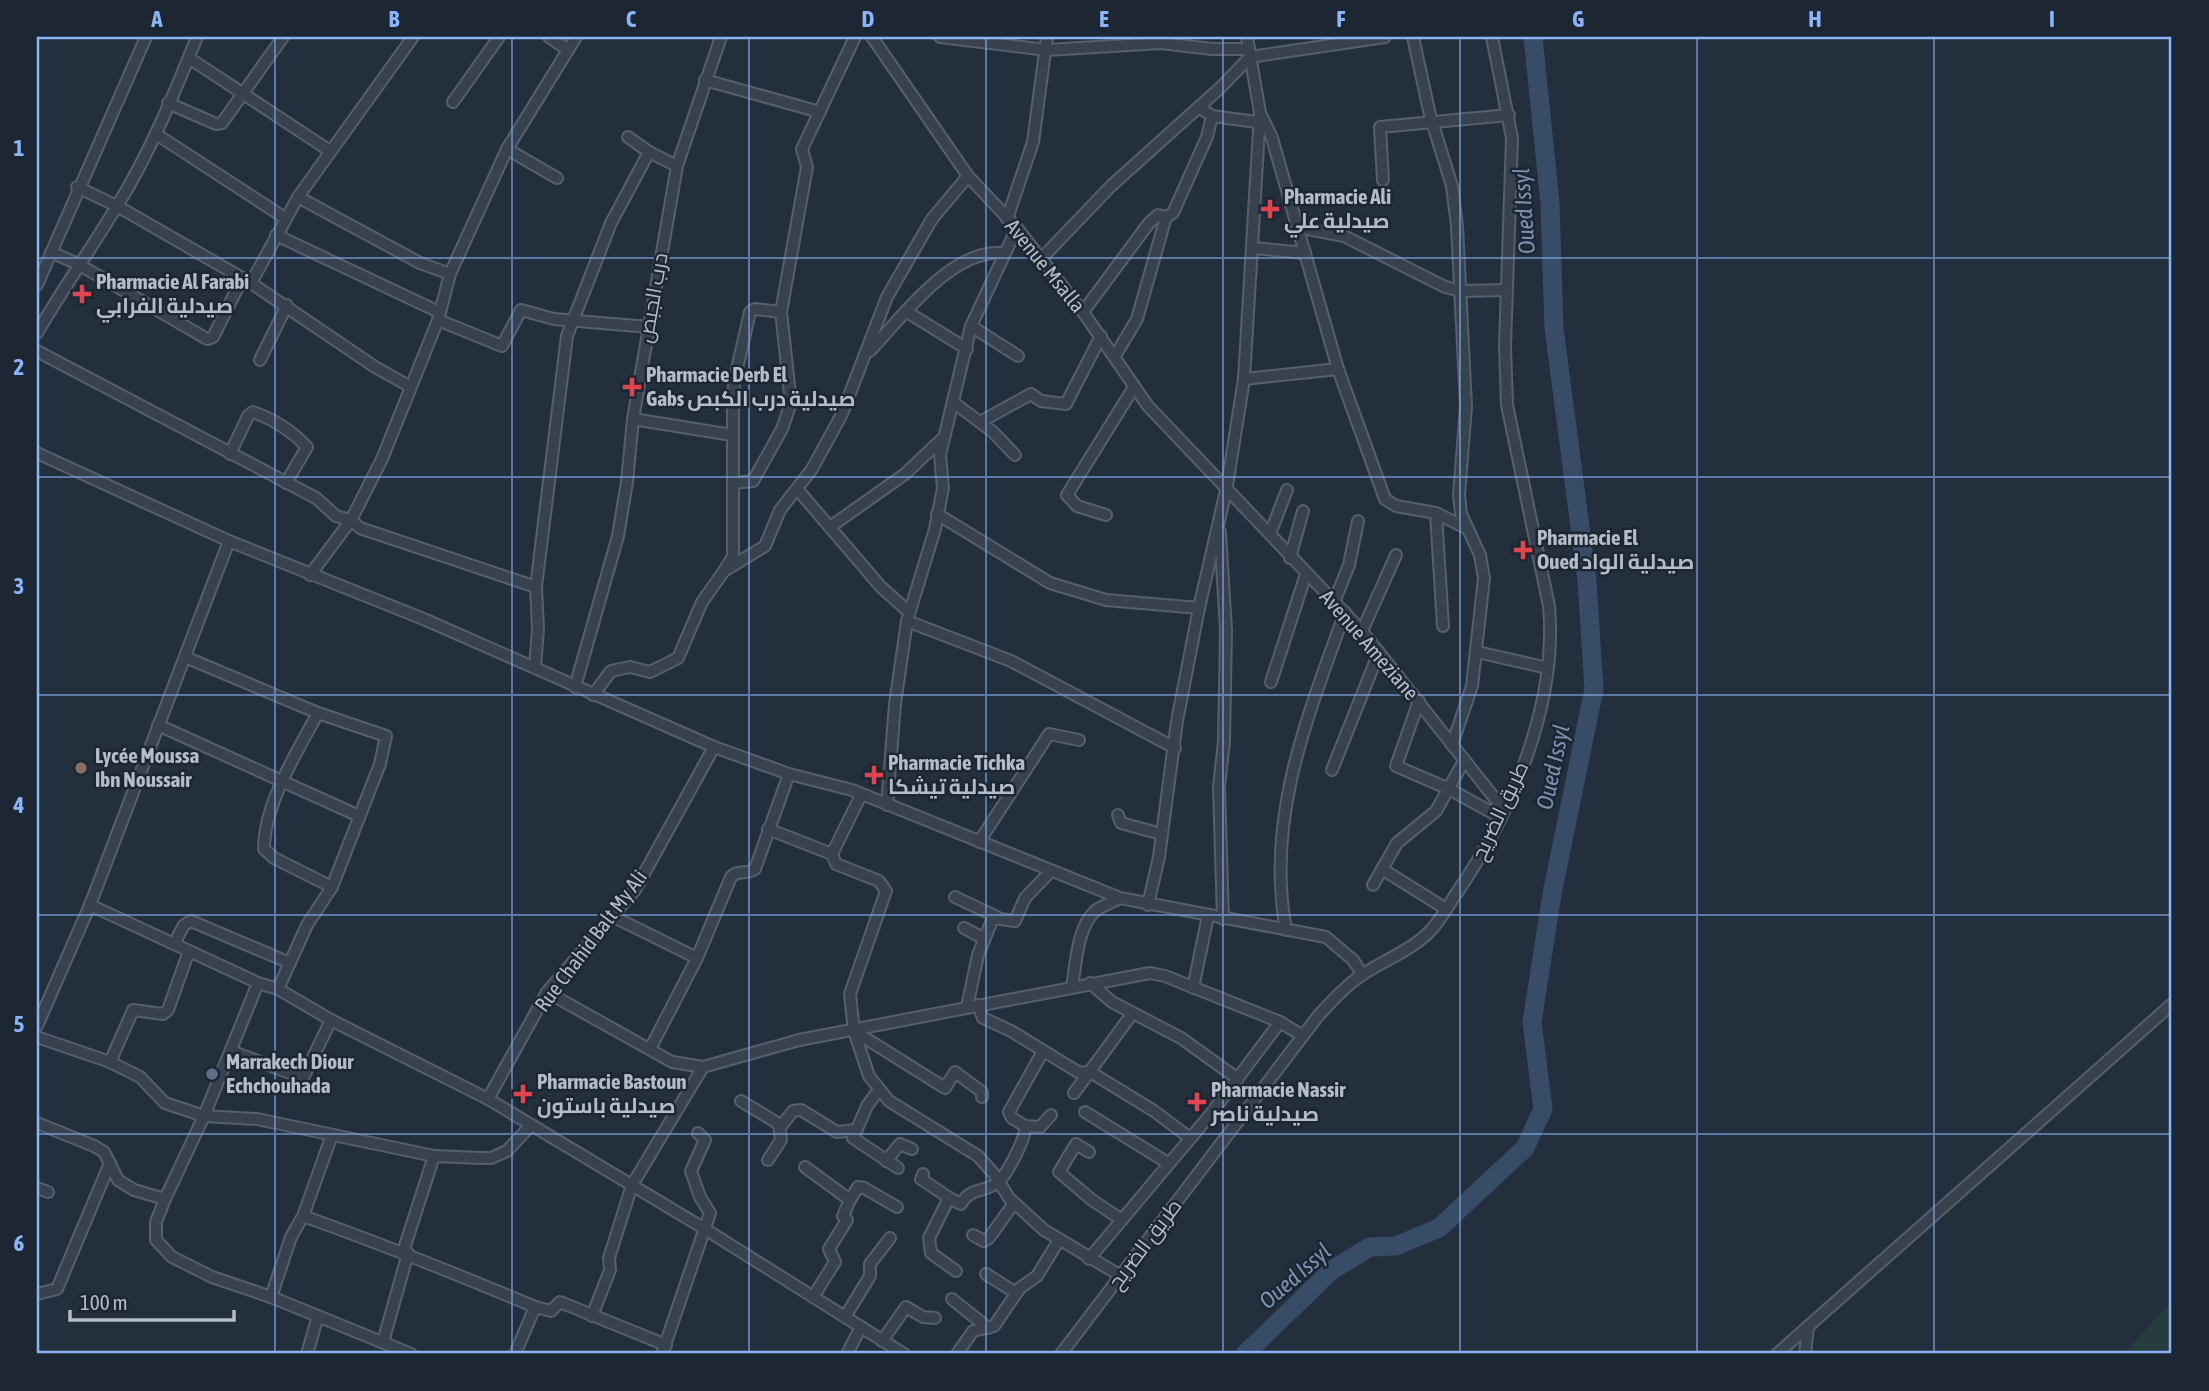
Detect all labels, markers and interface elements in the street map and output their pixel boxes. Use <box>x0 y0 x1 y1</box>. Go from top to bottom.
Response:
text: A <box>150 6 163 32</box>
text: B <box>389 6 400 32</box>
text: C <box>626 6 637 32</box>
text: D <box>862 6 875 32</box>
text: E <box>1099 6 1109 32</box>
text: F <box>1336 6 1346 32</box>
text: G <box>1572 6 1584 32</box>
text: H <box>1808 6 1822 32</box>
text: I <box>2049 6 2055 32</box>
text: 1 <box>14 135 25 161</box>
water label: Oued Issyl <box>1508 167 1540 255</box>
place label: Pharmacie Ali صيدلية علي <box>1284 184 1391 238</box>
marker: Pharmacie Ali صيدلية علي <box>1262 201 1278 217</box>
street label: Avenue Msalla <box>1001 214 1091 317</box>
street label: درب الجبص <box>632 251 674 345</box>
place label: Pharmacie Al Farabi صيدلية الفرابي <box>96 269 249 323</box>
marker: Pharmacie Al Farabi صيدلية الفرابي <box>74 286 90 302</box>
text: 2 <box>14 354 24 380</box>
place label: Pharmacie Derb El Gabs صيدلية درب الكبص <box>646 362 856 411</box>
marker: Pharmacie Derb El Gabs صيدلية درب الكبص <box>624 379 640 395</box>
place label: Pharmacie El Oued صيدلية الواد <box>1537 525 1694 575</box>
marker: Pharmacie El Oued صيدلية الواد <box>1515 542 1531 558</box>
text: 3 <box>14 573 24 599</box>
street label: Avenue Ameziane <box>1315 584 1424 704</box>
water label: Oued Issyl <box>1531 722 1575 812</box>
place label: Lycée Moussa Ibn Noussair <box>95 743 199 791</box>
place label: Pharmacie Tichka صيدلية تيشكا <box>888 750 1025 799</box>
street label: طريق الضريح <box>1466 757 1535 865</box>
marker: Lycée Moussa Ibn Noussair <box>73 760 89 776</box>
marker: Pharmacie Tichka صيدلية تيشكا <box>866 767 882 783</box>
text: 4 <box>13 792 25 818</box>
street label: Rue Chahid Balt My Ali <box>529 865 651 1016</box>
text: 5 <box>14 1011 25 1037</box>
place label: Marrakech Diour Echchouhada <box>226 1049 354 1097</box>
marker: Marrakech Diour Echchouhada <box>204 1066 220 1082</box>
place label: Pharmacie Bastoun صيدلية باستون <box>537 1069 687 1119</box>
place label: Pharmacie Nassir صيدلية ناصر <box>1210 1077 1346 1126</box>
marker: Pharmacie Bastoun صيدلية باستون <box>515 1086 531 1102</box>
marker: Pharmacie Nassir صيدلية ناصر <box>1189 1094 1205 1110</box>
street label: طريق الضريح <box>1103 1194 1188 1295</box>
text: 6 <box>14 1230 25 1256</box>
water label: Oued Issyl <box>1254 1238 1336 1314</box>
scale bar <box>70 1279 234 1323</box>
text: 100 m <box>80 1290 128 1314</box>

